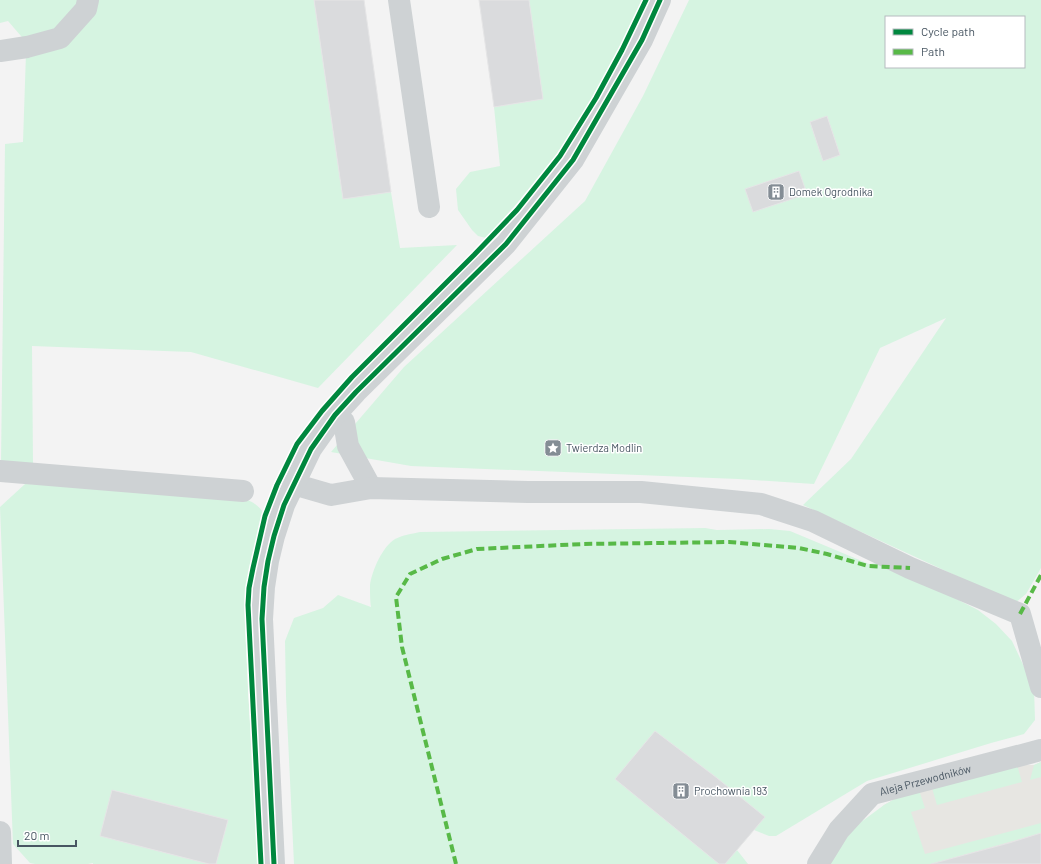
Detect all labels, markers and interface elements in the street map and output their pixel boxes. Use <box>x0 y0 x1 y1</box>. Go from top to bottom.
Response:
legend <box>885 16 1025 68</box>
text: Cycle path <box>921 24 975 38</box>
text: Path <box>921 44 945 58</box>
building icon: Domek Ogrodnika <box>766 182 786 202</box>
place label: Domek Ogrodnika <box>789 185 873 198</box>
place icon: Twierdza Modlin <box>543 438 563 458</box>
place label: Twierdza Modlin <box>566 441 642 454</box>
street label: Aleja Przewodników <box>878 761 973 798</box>
building icon: Prochownia 193 <box>671 781 691 801</box>
place label: Prochownia 193 <box>694 784 768 797</box>
scale bar <box>18 822 76 848</box>
text: 20 m <box>24 828 50 842</box>

